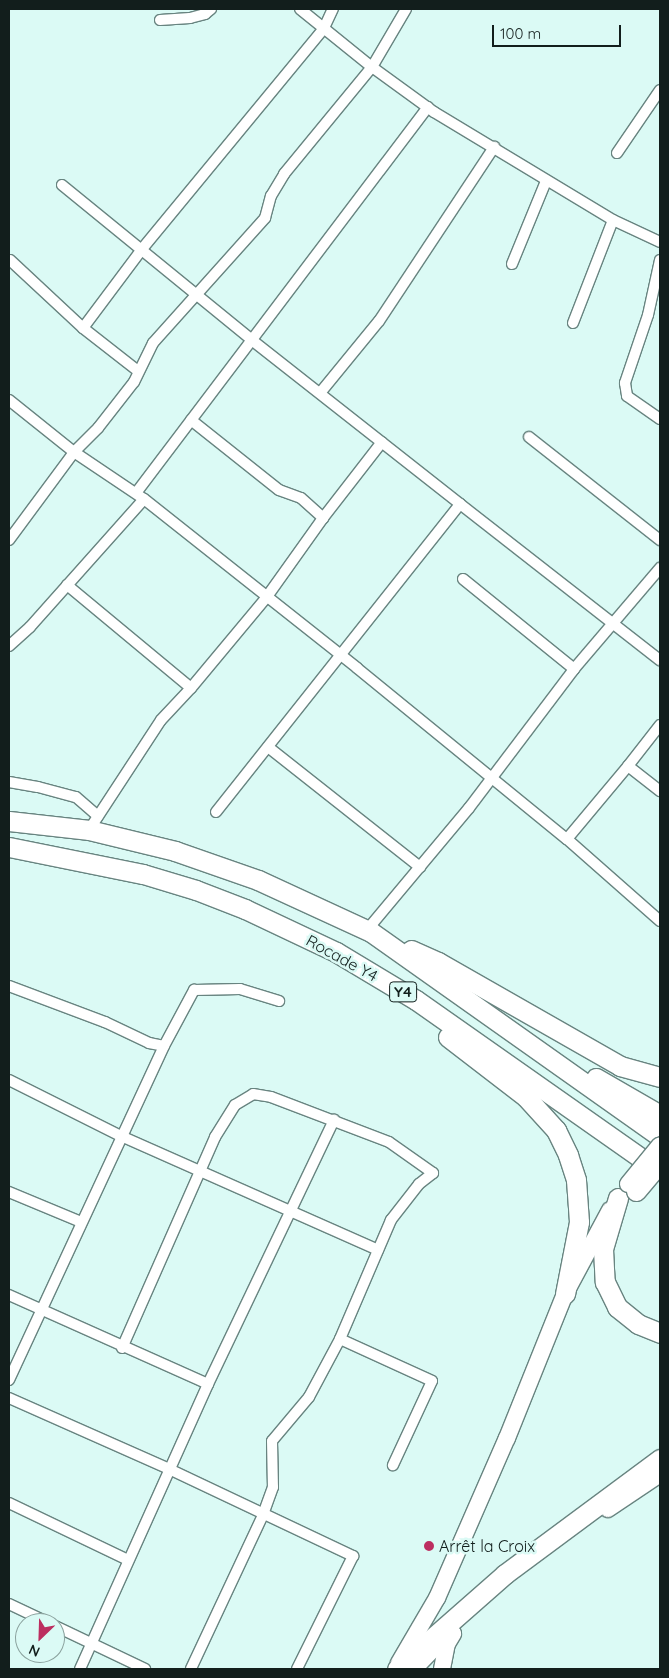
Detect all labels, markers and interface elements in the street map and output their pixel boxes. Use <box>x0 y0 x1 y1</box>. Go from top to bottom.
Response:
scale bar <box>494 15 623 47</box>
text: 100 m <box>500 24 541 43</box>
street label: Rocade Y4 <box>303 931 381 985</box>
road number: Y4 <box>388 980 418 1004</box>
place label: Arrêt la Croix <box>439 1536 535 1556</box>
marker: Arrêt la Croix <box>423 1540 435 1552</box>
north arrow <box>15 1613 65 1663</box>
text: N <box>26 1640 43 1661</box>

